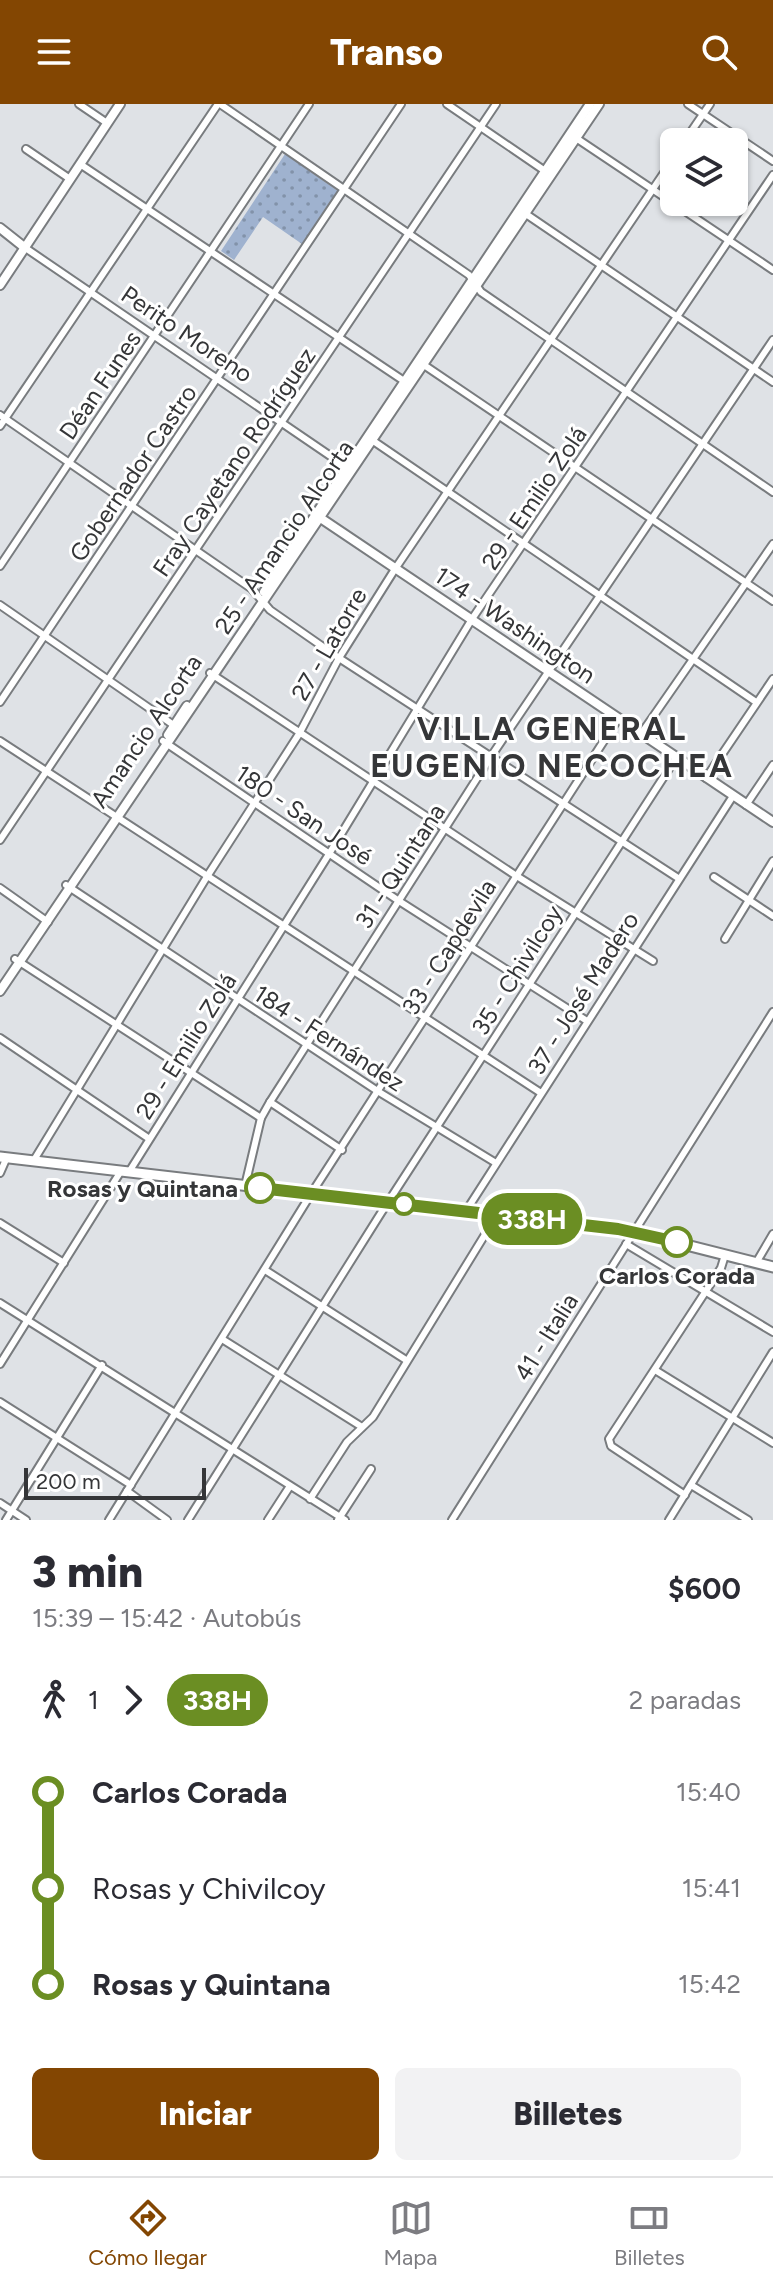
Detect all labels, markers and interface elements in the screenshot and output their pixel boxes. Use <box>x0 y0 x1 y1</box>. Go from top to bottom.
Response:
icon: menu <box>32 30 76 74</box>
icon: search <box>697 30 741 74</box>
text: Transo <box>330 31 443 74</box>
map controls <box>660 128 748 216</box>
button: layers <box>660 128 748 216</box>
street label: Perito Moreno <box>116 279 258 389</box>
street label: Déan Funes <box>53 325 147 445</box>
street label: Fray Cayetano Rodríguez <box>147 342 321 582</box>
street label: Gobernador Castro <box>63 379 203 567</box>
street label: 29 - Emilio Zolá <box>475 421 593 575</box>
street label: 25 - Amancio Alcorta <box>208 435 360 639</box>
street label: 174 - Washington <box>429 560 601 690</box>
street label: 27 - Latorre <box>285 583 373 705</box>
street label: Amancio Alcorta <box>84 649 208 813</box>
district label: VILLA GENERAL EUGENIO NECOCHEA <box>370 710 734 785</box>
street label: 180 - San José <box>230 759 378 871</box>
street label: 31 - Quintana <box>349 798 451 934</box>
street label: 33 - Capdevila <box>396 874 502 1020</box>
street label: 35 - Chivilcoy <box>466 899 569 1040</box>
street label: 37 - José Madero <box>521 906 645 1080</box>
street label: 29 - Emilio Zolá <box>130 968 242 1124</box>
street label: 184 - Fernández <box>248 979 410 1097</box>
marker: Rosas y Quintana <box>245 1173 275 1203</box>
place label: Rosas y Quintana <box>47 1174 238 1203</box>
unlabelled marker <box>393 1193 415 1215</box>
line badge: 338H <box>476 1193 588 1245</box>
text: 338H <box>497 1202 567 1236</box>
marker: Carlos Corada <box>662 1227 692 1257</box>
place label: Carlos Corada <box>599 1261 755 1290</box>
street label: 41 - Italia <box>508 1288 584 1386</box>
scale bar <box>24 1464 206 1500</box>
text: 200 m <box>36 1468 101 1495</box>
text: 3 min <box>32 1545 143 1598</box>
text: $600 <box>668 1570 741 1607</box>
text: 15:39 – 15:42 · Autobús <box>32 1602 301 1634</box>
icon: walk <box>32 1678 76 1722</box>
icon: forward <box>111 1678 155 1722</box>
text: 338H <box>183 1683 252 1717</box>
text: 1 <box>88 1684 99 1716</box>
text: 2 paradas <box>629 1684 741 1716</box>
text: Carlos Corada <box>92 1774 287 1811</box>
text: 15:40 <box>676 1776 741 1808</box>
text: Rosas y Chivilcoy <box>92 1870 326 1907</box>
text: 15:41 <box>682 1872 741 1904</box>
text: Rosas y Quintana <box>92 1966 331 2003</box>
text: 15:42 <box>678 1968 741 2000</box>
button: Iniciar <box>32 2068 379 2160</box>
button: Billetes <box>395 2068 741 2160</box>
tab: Cómo llegar <box>88 2196 207 2271</box>
tab: Mapa <box>383 2196 438 2271</box>
tab: Billetes <box>614 2196 685 2271</box>

